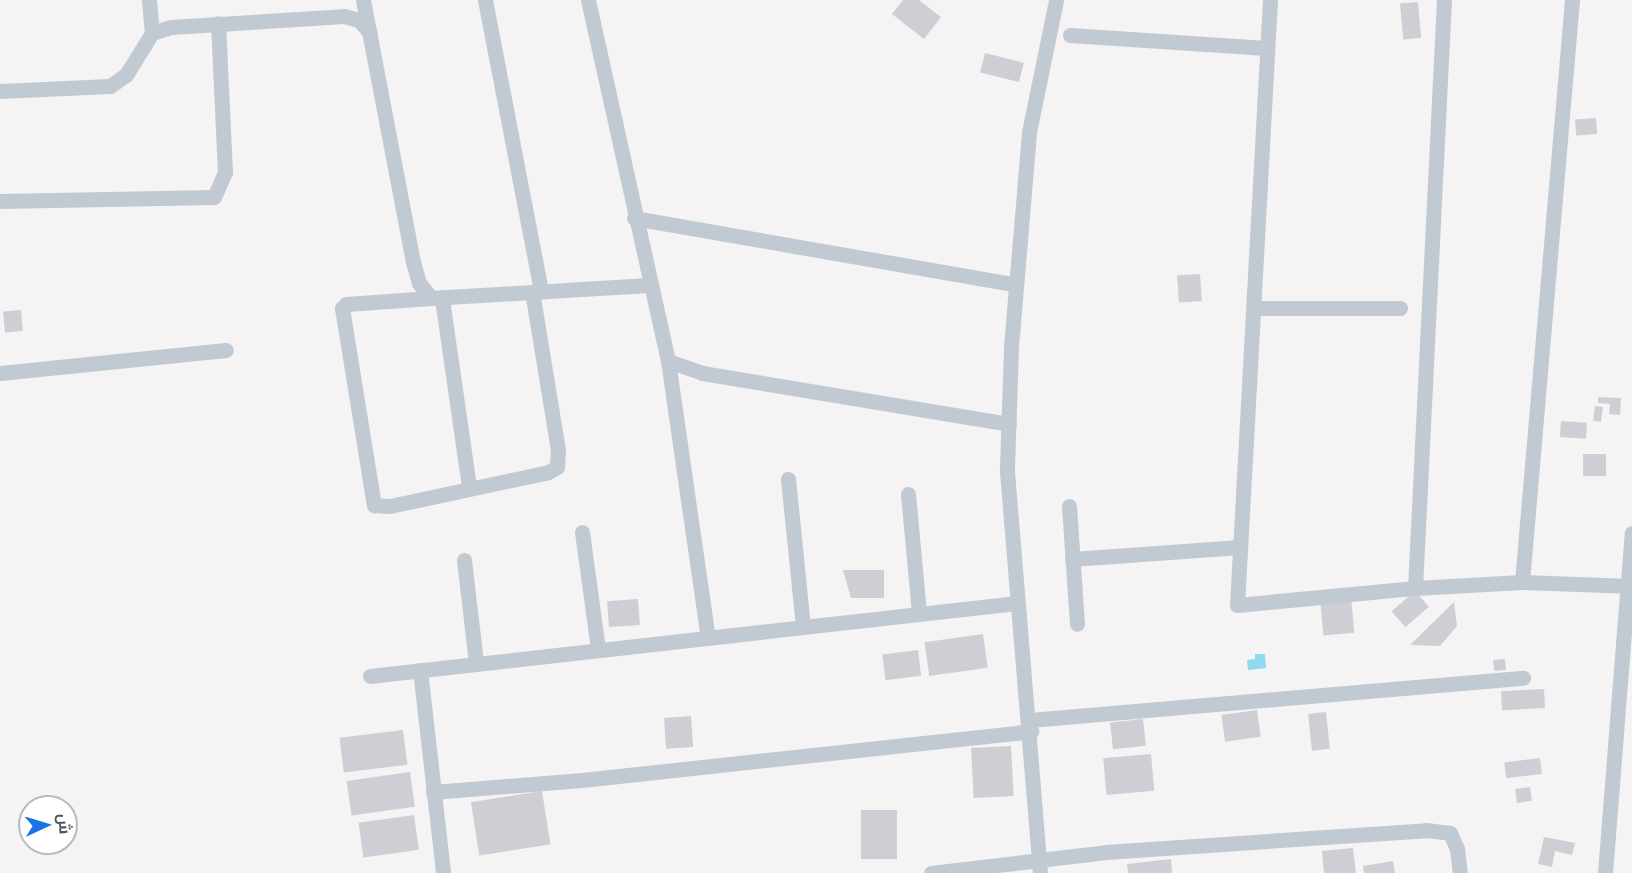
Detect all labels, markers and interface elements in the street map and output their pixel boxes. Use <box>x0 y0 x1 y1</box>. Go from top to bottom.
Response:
north arrow <box>18 795 78 855</box>
text: ش <box>52 813 77 835</box>

